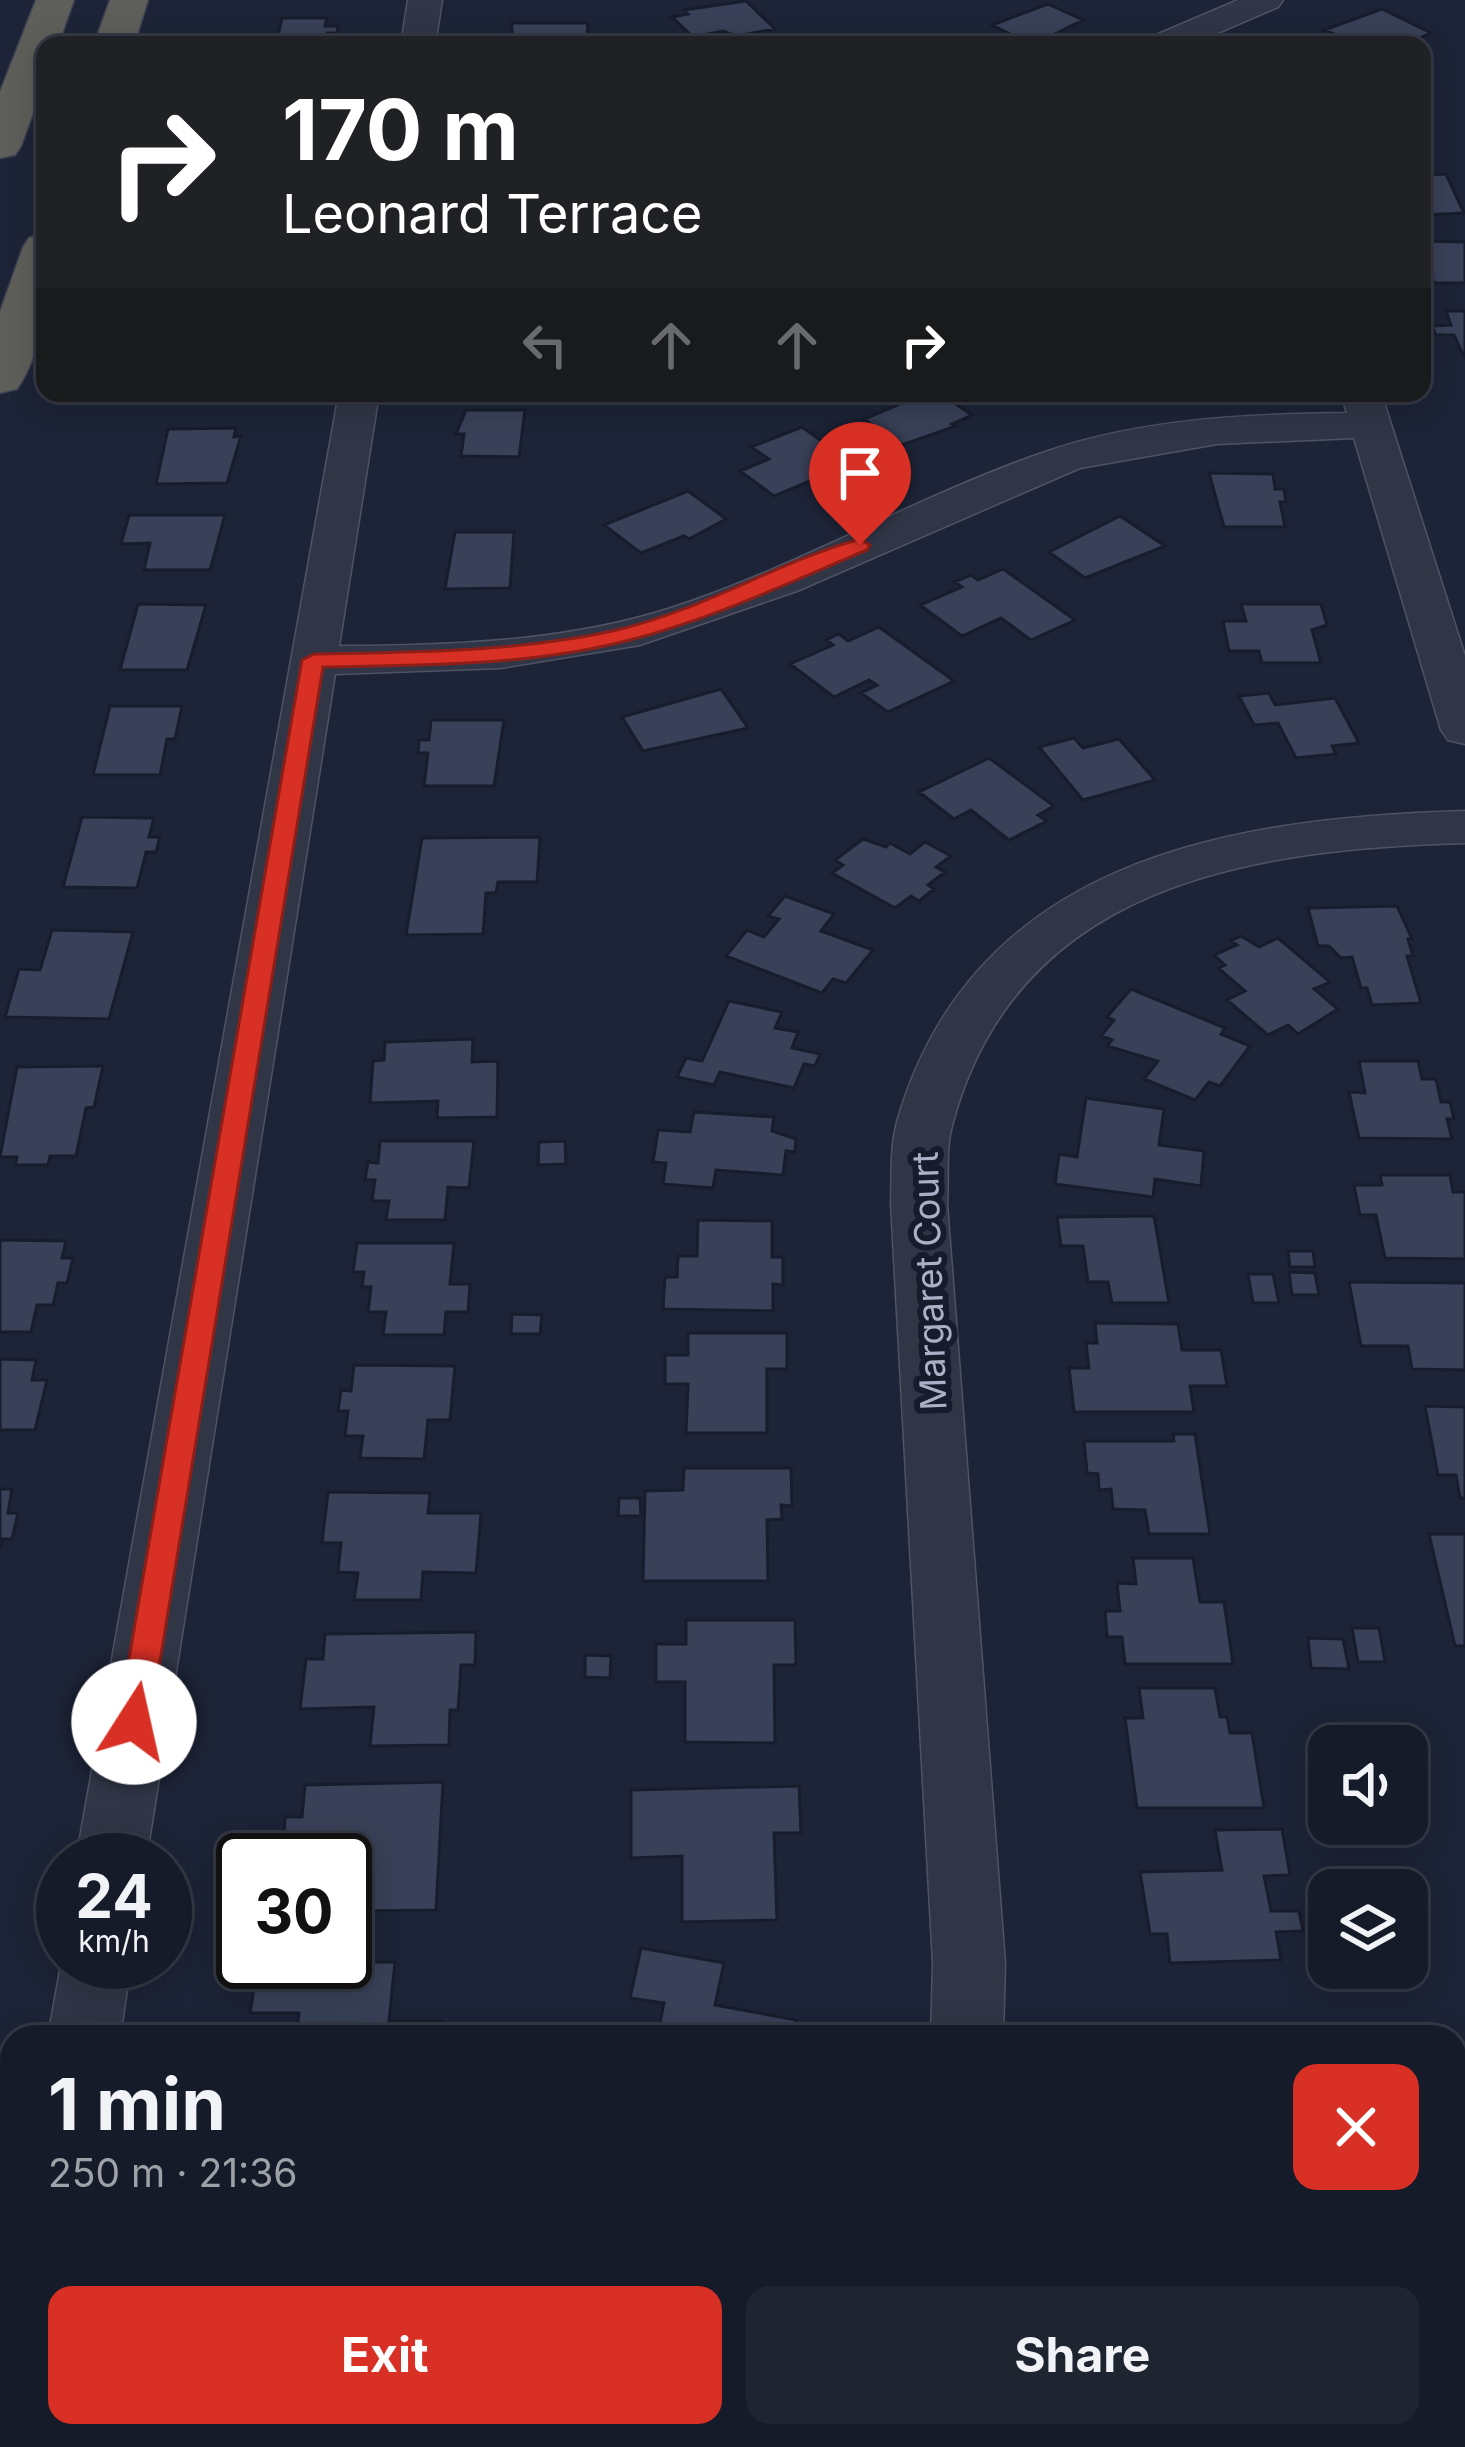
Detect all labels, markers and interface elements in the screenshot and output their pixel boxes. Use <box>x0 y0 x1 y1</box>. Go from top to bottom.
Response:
text: 170 m <box>282 79 519 180</box>
icon: right <box>84 84 240 240</box>
text: Leonard Terrace <box>282 181 703 246</box>
icon: left <box>512 312 578 378</box>
icon: ahead <box>638 312 704 378</box>
icon: ahead <box>764 312 830 378</box>
icon: right <box>890 312 956 378</box>
pin <box>809 422 911 545</box>
icon: arrive <box>827 440 893 506</box>
street label: Margaret Court <box>902 1151 956 1411</box>
position arrow <box>71 1659 197 1785</box>
map controls <box>1308 1725 1428 1989</box>
button: sound <box>1308 1725 1428 1845</box>
speed limit sign: 30 <box>216 1833 372 1989</box>
text: 24 <box>75 1860 153 1932</box>
button: layers <box>1308 1869 1428 1989</box>
text: km/h <box>78 1923 150 1959</box>
text: 1 min <box>48 2060 226 2147</box>
button: close <box>1293 2064 1419 2190</box>
text: 250 m · 21:36 <box>48 2149 298 2196</box>
button: Exit <box>48 2286 722 2424</box>
button: Share <box>746 2286 1419 2424</box>

